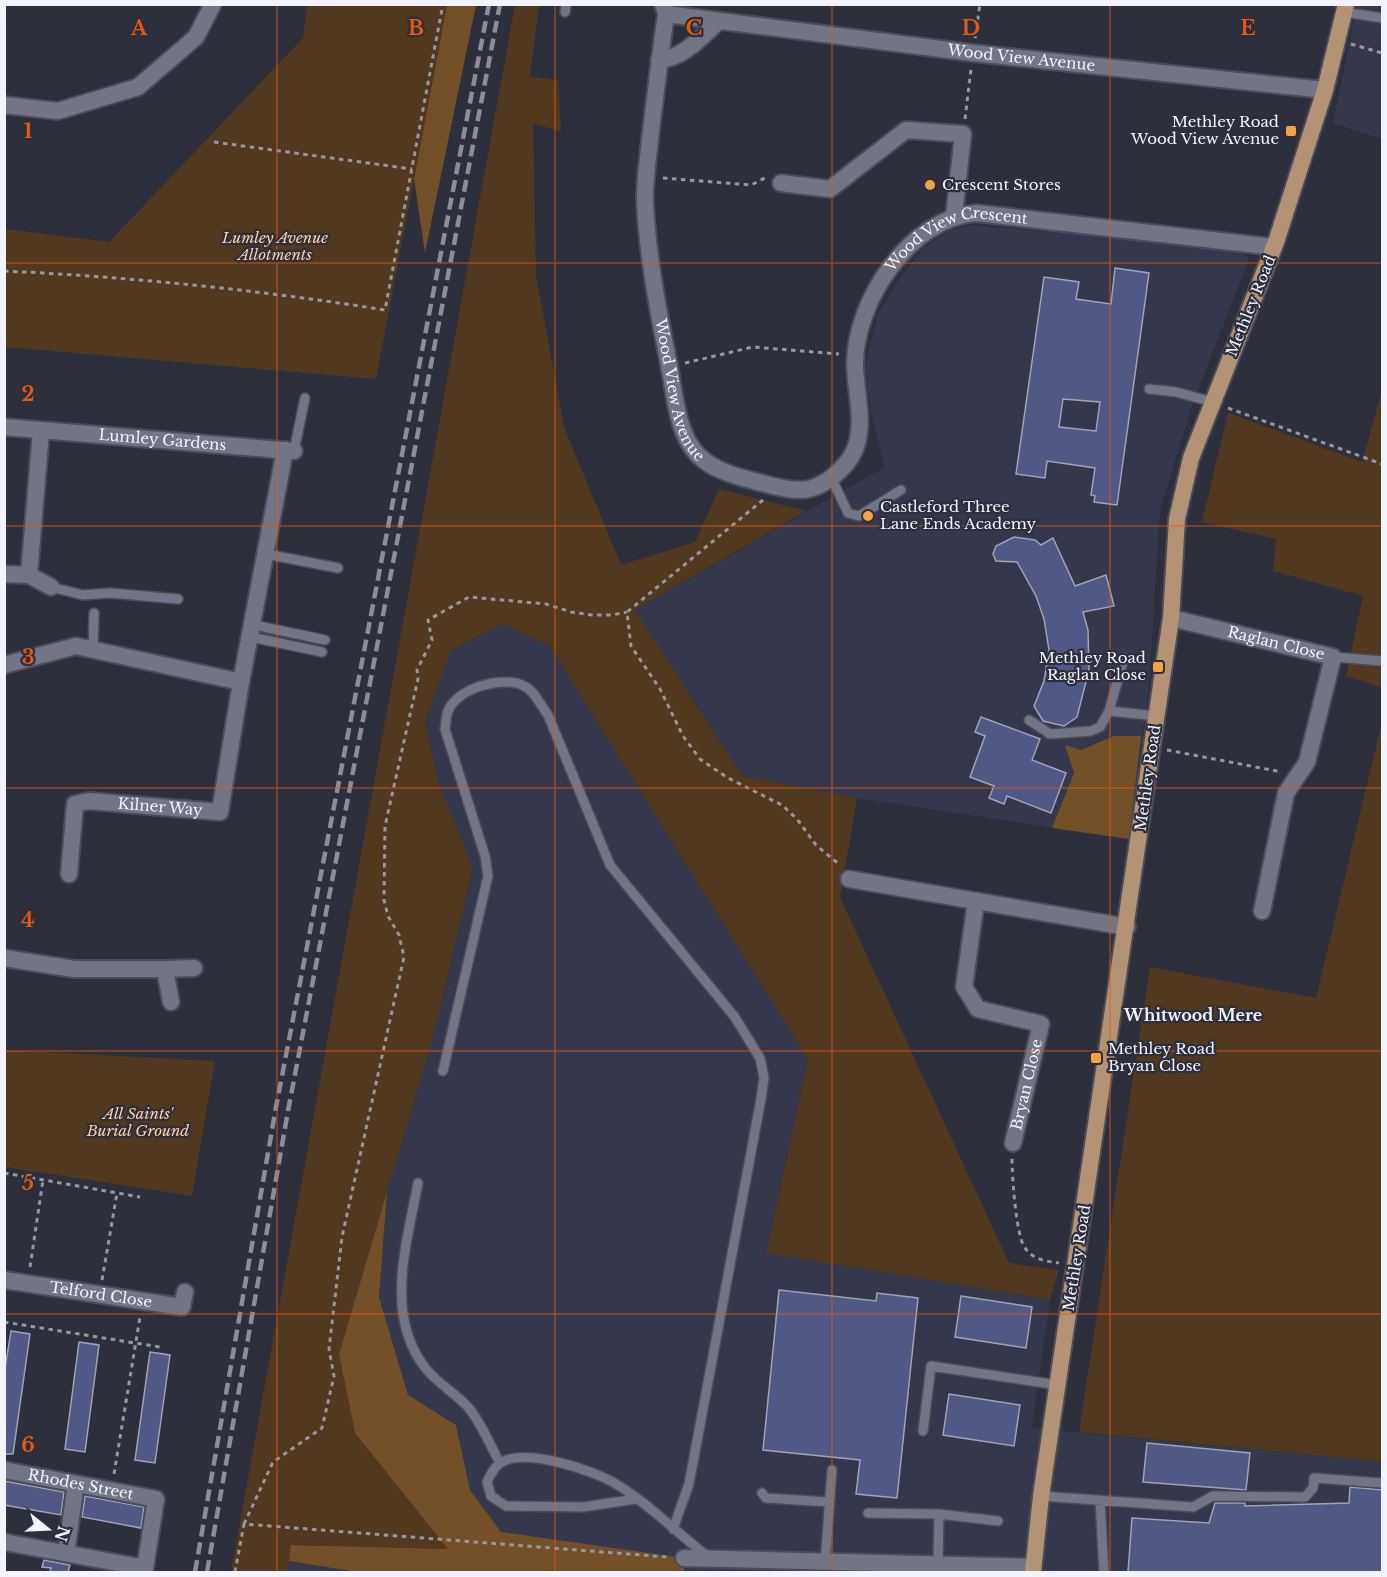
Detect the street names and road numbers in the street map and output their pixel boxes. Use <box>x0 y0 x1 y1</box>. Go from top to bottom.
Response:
street label: Wood View Avenue <box>945 40 1096 75</box>
street label: Wood View Crescent <box>880 203 1029 276</box>
street label: Methley Road <box>1222 253 1279 359</box>
street label: Wood View Avenue <box>651 316 709 465</box>
street label: Lumley Gardens <box>98 425 227 454</box>
street label: Raglan Close <box>1226 622 1327 664</box>
street label: Methley Road <box>1131 724 1164 832</box>
street label: Kilner Way <box>117 793 204 820</box>
street label: Bryan Close <box>1006 1037 1046 1132</box>
street label: Methley Road <box>1059 1203 1094 1312</box>
street label: Telford Close <box>48 1277 154 1311</box>
street label: Rhodes Street <box>26 1465 135 1504</box>

